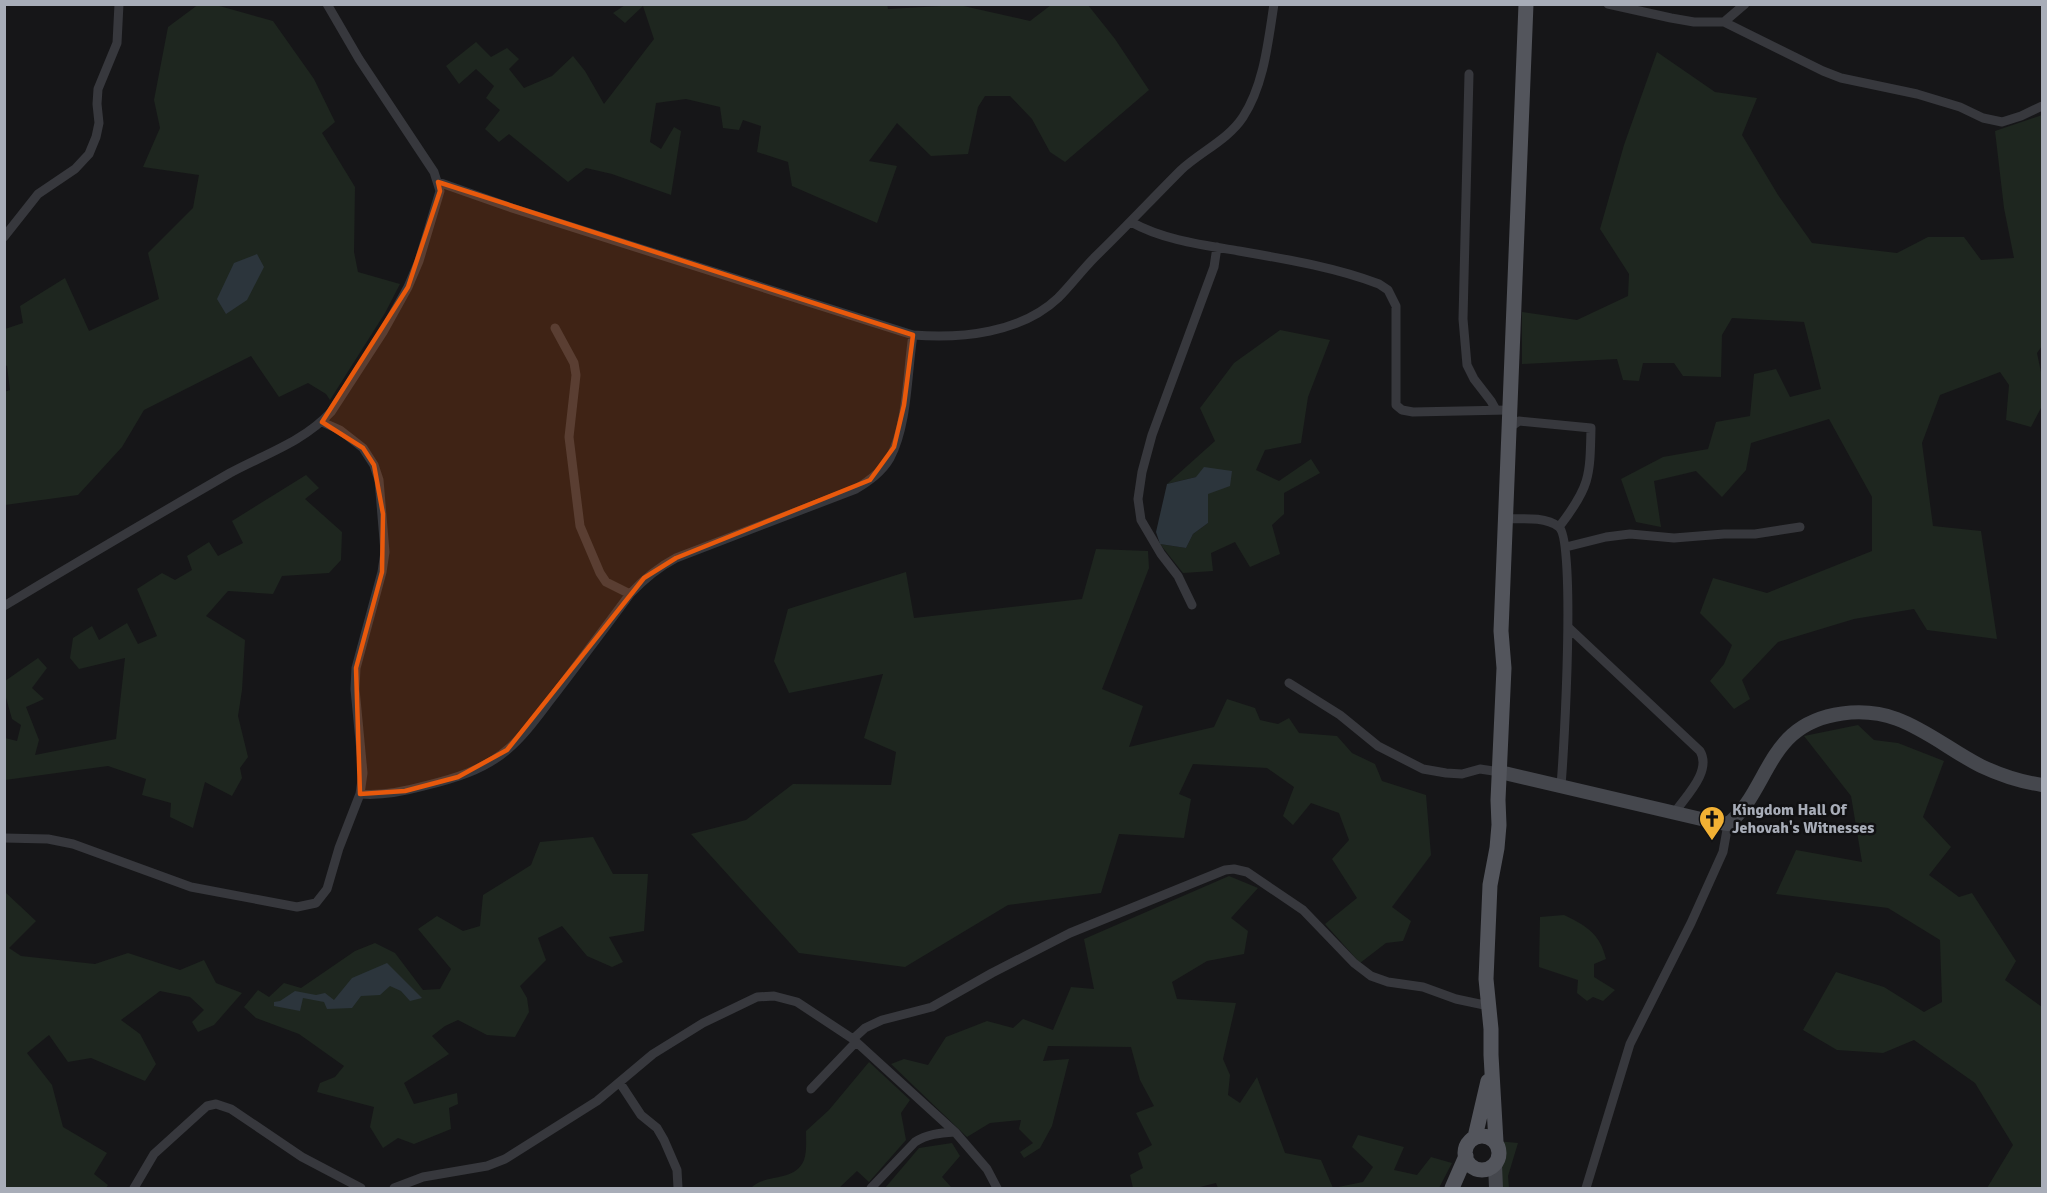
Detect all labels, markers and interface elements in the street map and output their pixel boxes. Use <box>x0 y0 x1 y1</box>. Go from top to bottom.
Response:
place label: Kingdom Hall Of Jehovah's Witnesses <box>1732 800 1874 838</box>
church icon: Kingdom Hall Of Jehovah's Witnesses <box>1697 804 1727 842</box>

